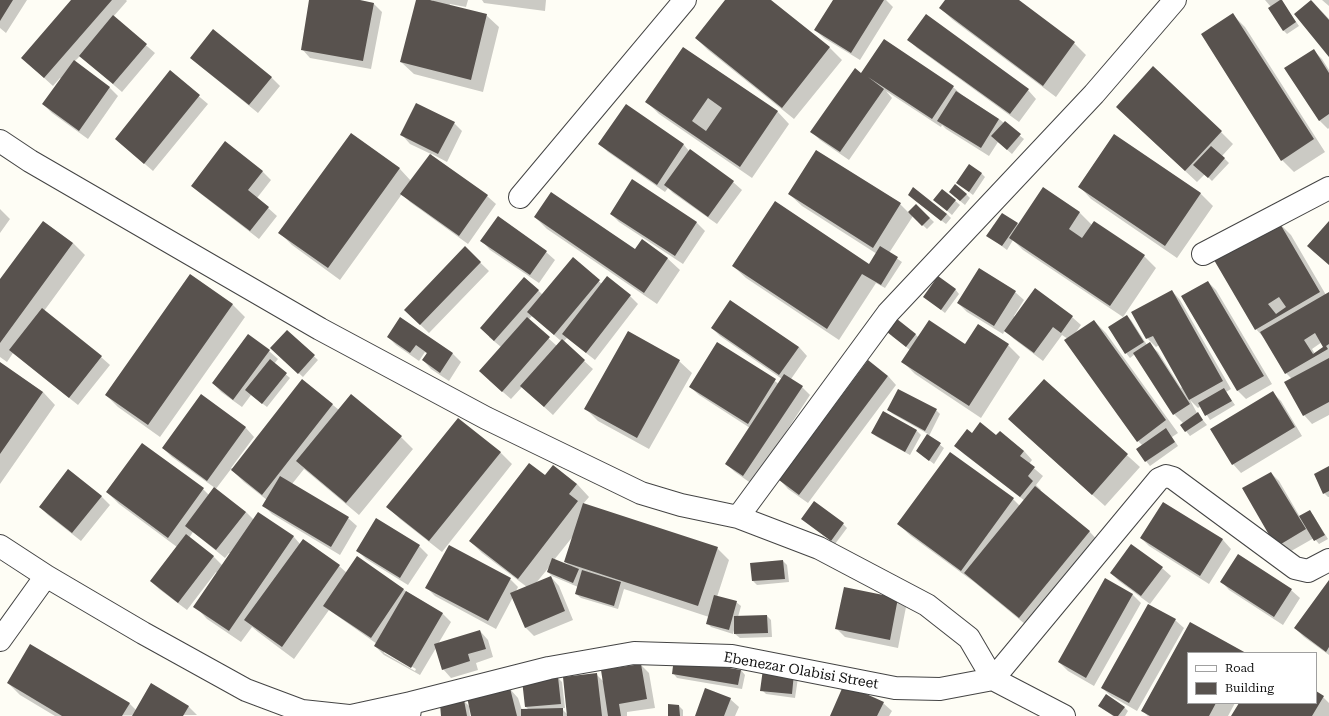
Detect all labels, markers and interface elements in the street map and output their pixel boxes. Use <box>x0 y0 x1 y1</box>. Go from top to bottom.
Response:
street label: Ebenezar Olabisi Street <box>722 649 880 693</box>
legend <box>1187 652 1317 704</box>
text: Road <box>1225 661 1254 675</box>
text: Building <box>1225 681 1274 695</box>

